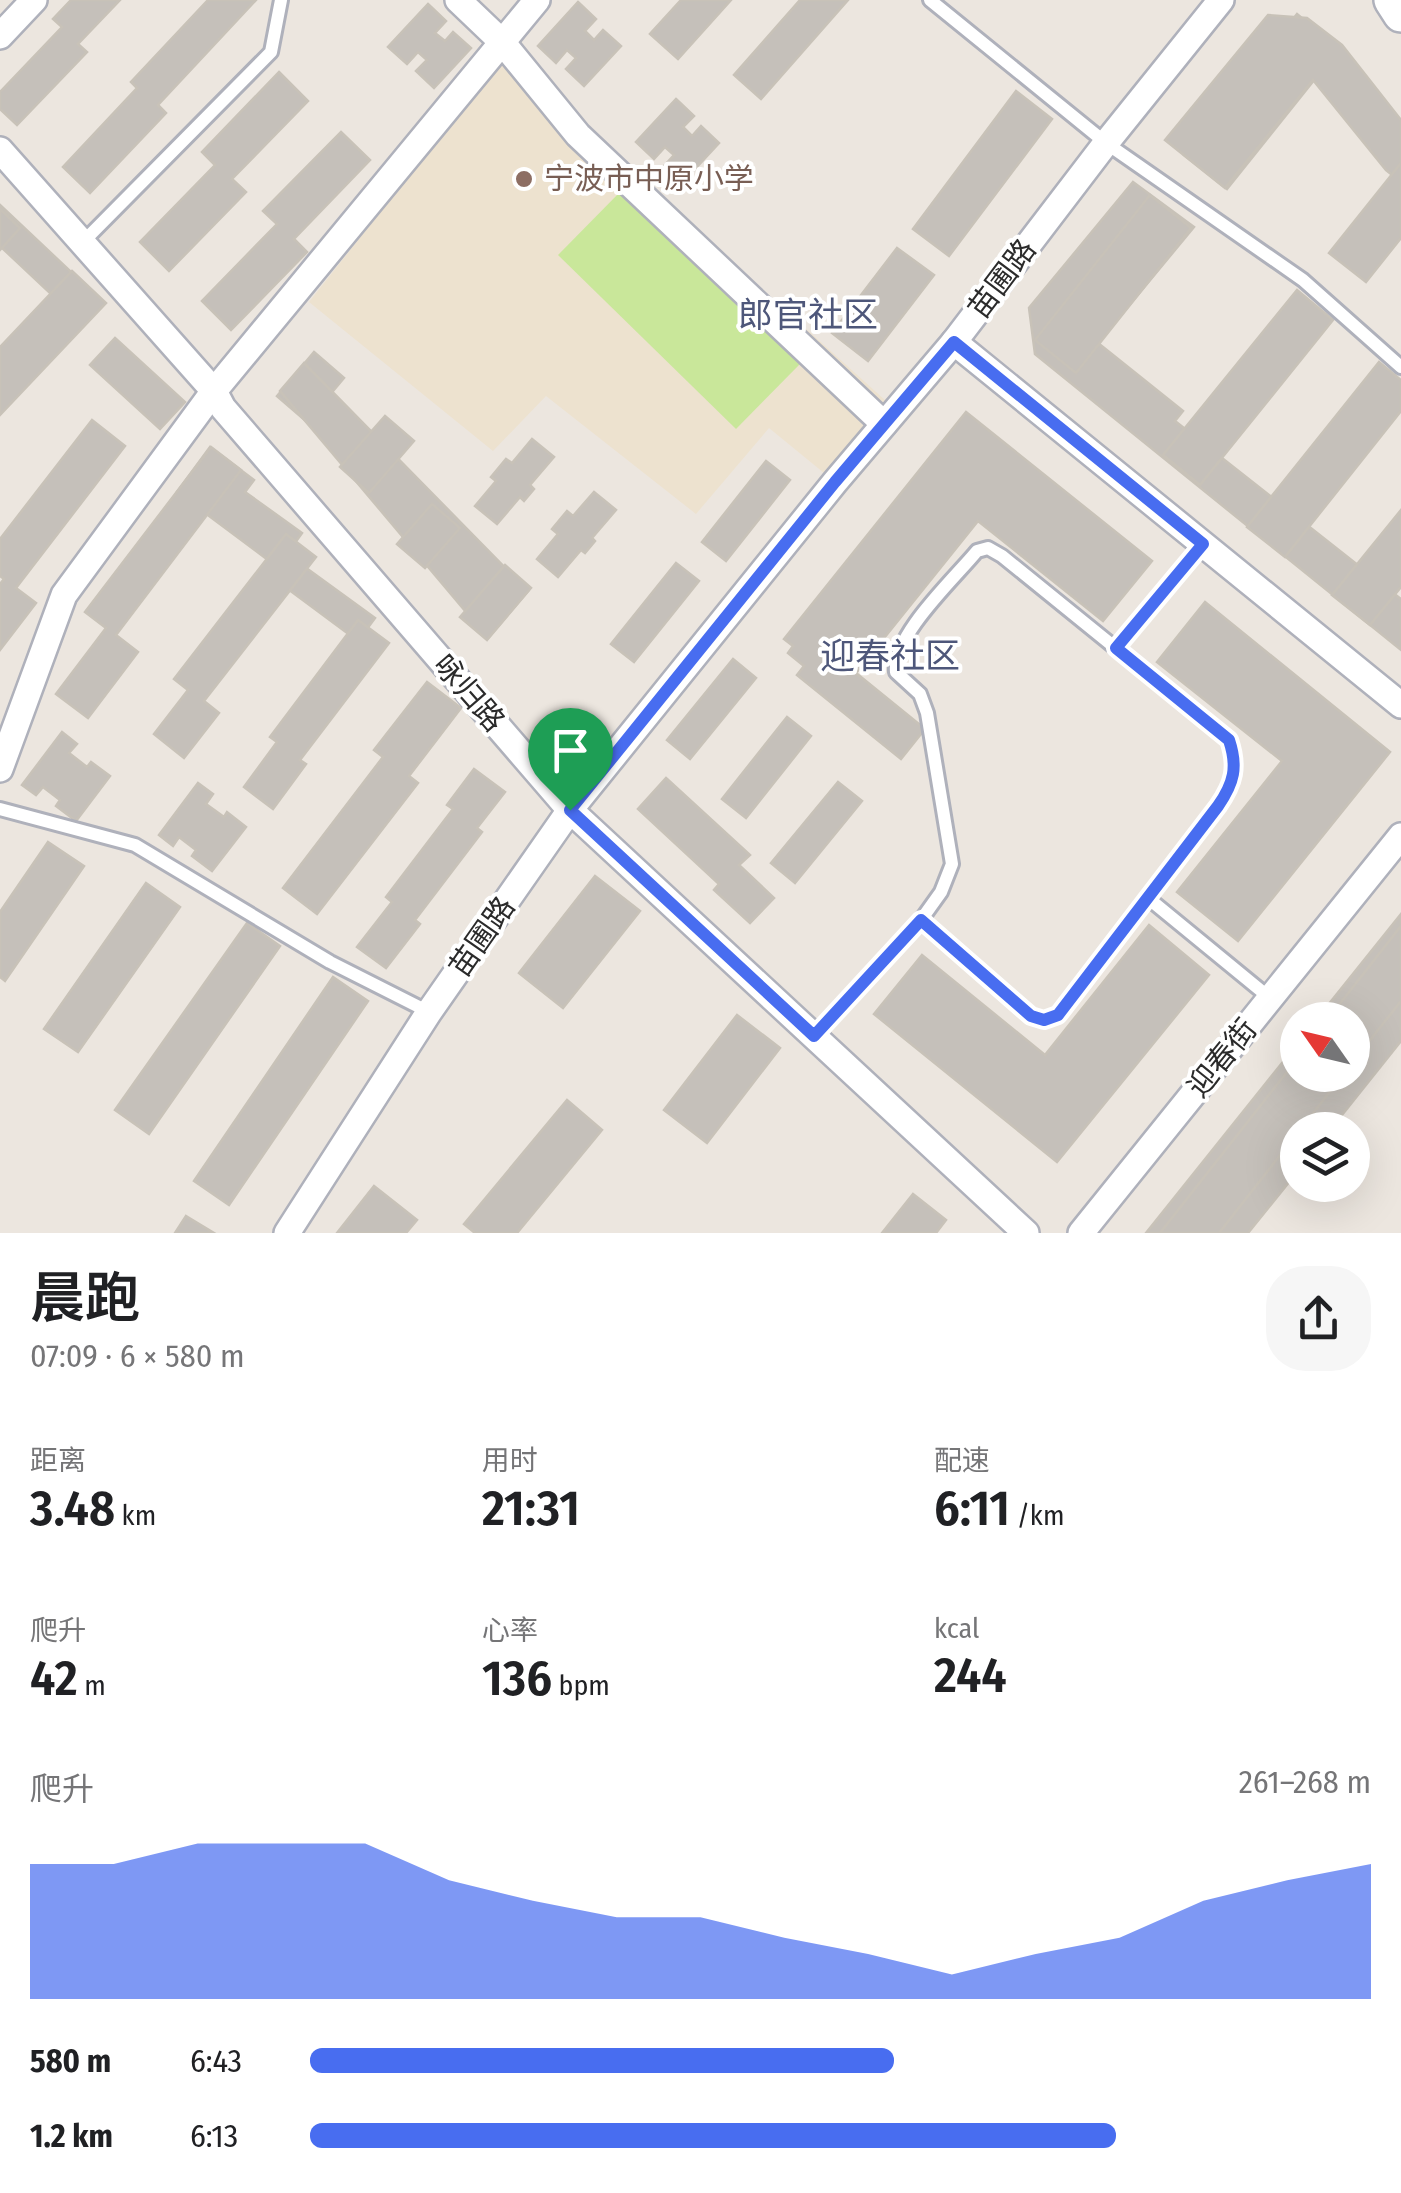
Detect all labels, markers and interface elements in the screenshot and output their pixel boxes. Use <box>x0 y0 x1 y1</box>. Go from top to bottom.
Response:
place label: 宁波市中原小学 <box>544 161 754 197</box>
marker: 宁波市中原小学 <box>513 168 535 190</box>
street label: 苗圃路 <box>961 232 1043 326</box>
district label: 郎官社区 <box>738 294 878 336</box>
district label: 迎春社区 <box>820 635 960 677</box>
street label: 咏归路 <box>426 647 512 739</box>
pin <box>528 708 613 811</box>
icon: arrive <box>543 723 598 778</box>
street label: 苗圃路 <box>441 890 523 984</box>
north arrow <box>1280 1002 1370 1092</box>
map controls <box>1280 1002 1370 1202</box>
street label: 迎春街 <box>1180 1012 1264 1104</box>
button: layers <box>1280 1112 1370 1202</box>
text: 晨跑 <box>30 1266 140 1332</box>
button: share <box>1266 1266 1371 1371</box>
text: 07:09 · 6 × 580 m <box>30 1337 245 1375</box>
text: 距离 <box>30 1444 86 1477</box>
text: 用时 <box>482 1444 538 1477</box>
text: 配速 <box>934 1444 990 1477</box>
text: 3.48 <box>30 1478 115 1538</box>
text: 21:31 <box>482 1478 580 1538</box>
text: 6:11 <box>934 1478 1010 1538</box>
text: km <box>115 1499 156 1532</box>
text: /km <box>1010 1499 1064 1532</box>
text: kcal <box>934 1612 979 1645</box>
text: 爬升 <box>30 1614 86 1647</box>
text: 心率 <box>482 1614 538 1647</box>
text: 244 <box>934 1645 1007 1705</box>
text: 42 <box>30 1648 78 1708</box>
text: 136 <box>482 1648 552 1708</box>
text: m <box>78 1669 106 1702</box>
text: bpm <box>552 1669 610 1702</box>
text: 261–268 m <box>1239 1763 1371 1801</box>
text: 爬升 <box>30 1770 94 1808</box>
text: 580 m <box>30 2042 111 2080</box>
text: 6:43 <box>190 2042 242 2080</box>
text: 1.2 km <box>30 2117 113 2155</box>
text: 6:13 <box>190 2117 238 2155</box>

